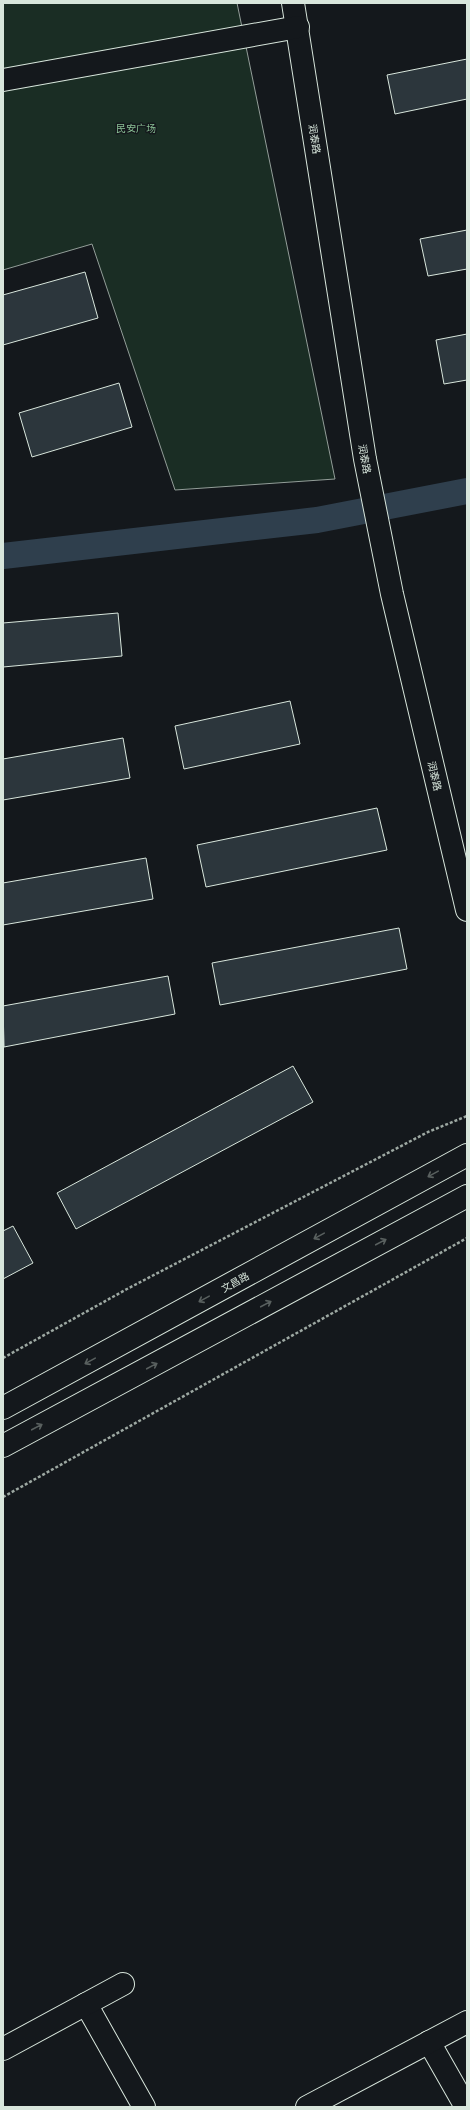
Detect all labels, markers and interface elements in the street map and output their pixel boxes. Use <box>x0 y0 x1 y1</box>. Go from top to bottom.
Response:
park label: 民安广场 <box>116 122 156 134</box>
street label: 润泰路 <box>307 123 323 155</box>
street label: 润泰路 <box>356 443 374 475</box>
street label: 润泰路 <box>426 760 444 792</box>
one-way arrow <box>427 1171 439 1178</box>
one-way arrow <box>313 1233 325 1241</box>
one-way arrow <box>374 1238 386 1245</box>
street label: 文昌路 <box>219 1269 251 1295</box>
one-way arrow <box>199 1295 211 1303</box>
one-way arrow <box>260 1300 272 1307</box>
one-way arrow <box>85 1357 97 1365</box>
one-way arrow <box>146 1361 158 1369</box>
one-way arrow <box>31 1423 43 1431</box>

